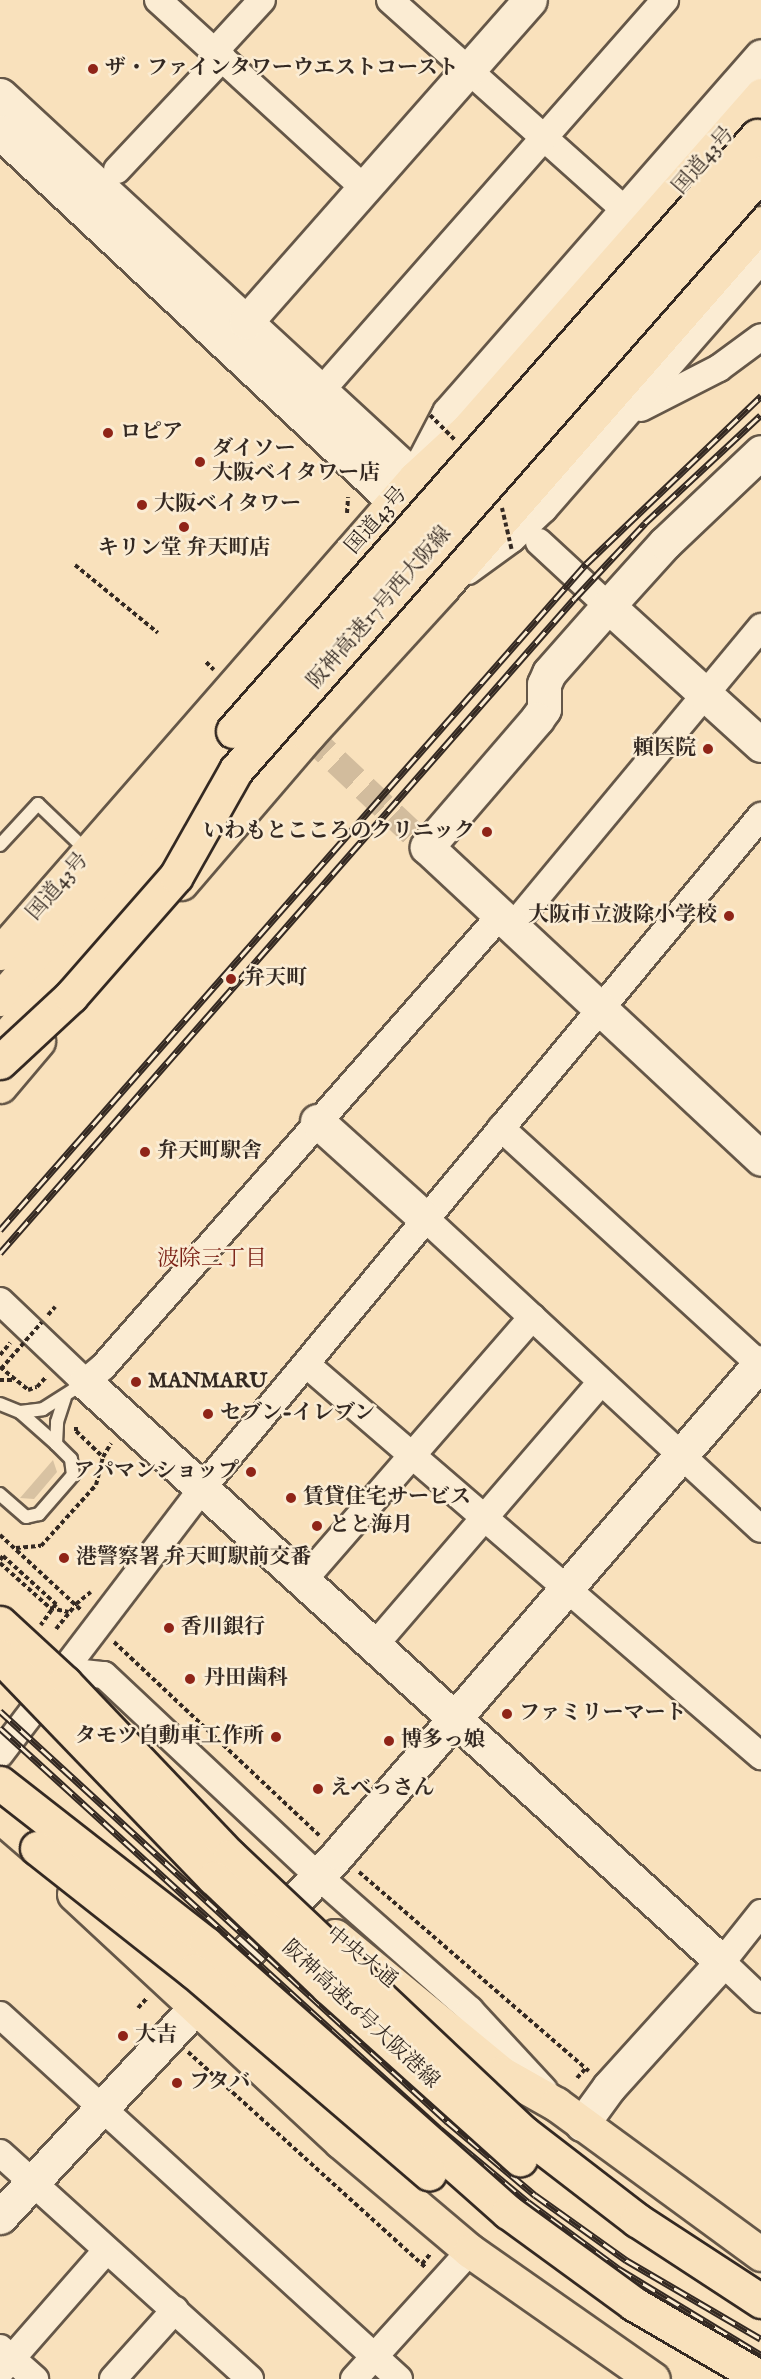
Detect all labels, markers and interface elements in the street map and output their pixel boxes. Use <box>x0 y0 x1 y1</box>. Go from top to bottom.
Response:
place label: ザ・ファインタワーウエストコースト <box>105 56 462 82</box>
marker: ザ・ファインタワーウエストコースト <box>86 62 100 76</box>
street label: 国道43号 <box>668 122 740 200</box>
place label: ロピア <box>120 420 183 446</box>
marker: ロピア <box>101 426 115 440</box>
place label: ダイソー 大阪ベイタワー店 <box>212 437 380 487</box>
marker: ダイソー 大阪ベイタワー店 <box>193 455 207 469</box>
street label: 国道43号 <box>341 482 413 560</box>
place label: 大阪ベイタワー <box>154 492 301 518</box>
marker: 大阪ベイタワー <box>135 498 149 512</box>
marker: キリン堂 弁天町店 <box>177 520 191 534</box>
street label: 阪神高速17号西大阪線 <box>303 522 457 694</box>
place label: キリン堂 弁天町店 <box>98 536 270 562</box>
place label: 頼医院 <box>633 736 696 762</box>
marker: 頼医院 <box>701 742 715 756</box>
place label: いわもとこころのクリニック <box>202 819 475 845</box>
marker: いわもとこころのクリニック <box>480 825 494 839</box>
street label: 国道43号 <box>22 848 94 926</box>
place label: 大阪市立波除小学校 <box>528 903 717 929</box>
marker: 大阪市立波除小学校 <box>722 909 736 923</box>
place label: 弁天町 <box>244 966 307 992</box>
marker: 弁天町 <box>222 970 240 988</box>
place label: 弁天町駅舎 <box>157 1139 262 1165</box>
marker: 弁天町駅舎 <box>138 1145 152 1159</box>
district label: 波除三丁目 <box>157 1247 267 1273</box>
place label: MANMARU <box>148 1369 267 1395</box>
marker: MANMARU <box>129 1375 143 1389</box>
place label: セブン-イレブン <box>220 1401 377 1427</box>
marker: セブン-イレブン <box>201 1407 215 1421</box>
place label: アパマンショップ <box>71 1459 239 1485</box>
marker: アパマンショップ <box>244 1465 258 1479</box>
place label: 賃貸住宅サービス <box>303 1485 471 1511</box>
marker: 賃貸住宅サービス <box>284 1491 298 1505</box>
place label: とと海月 <box>329 1513 413 1539</box>
marker: とと海月 <box>310 1519 324 1533</box>
place label: 港警察署 弁天町駅前交番 <box>76 1545 312 1571</box>
marker: 港警察署 弁天町駅前交番 <box>57 1551 71 1565</box>
place label: 香川銀行 <box>181 1615 265 1641</box>
marker: 香川銀行 <box>162 1621 176 1635</box>
place label: 丹田歯科 <box>204 1666 288 1692</box>
marker: 丹田歯科 <box>181 1670 199 1688</box>
place label: ファミリーマート <box>519 1701 687 1727</box>
marker: ファミリーマート <box>500 1707 514 1721</box>
place label: タモツ自動車工作所 <box>75 1724 264 1750</box>
place label: 博多っ娘 <box>401 1728 485 1754</box>
marker: タモツ自動車工作所 <box>269 1730 283 1744</box>
marker: 博多っ娘 <box>382 1734 396 1748</box>
place label: えべっさん <box>330 1776 435 1802</box>
marker: えべっさん <box>311 1782 325 1796</box>
street label: 中央大通 <box>320 1922 402 1994</box>
street label: 阪神高速16号大阪港線 <box>276 1936 444 2094</box>
place label: 大吉 <box>135 2023 177 2049</box>
marker: 大吉 <box>116 2029 130 2043</box>
place label: フタバ <box>189 2070 252 2096</box>
marker: フタバ <box>170 2076 184 2090</box>

